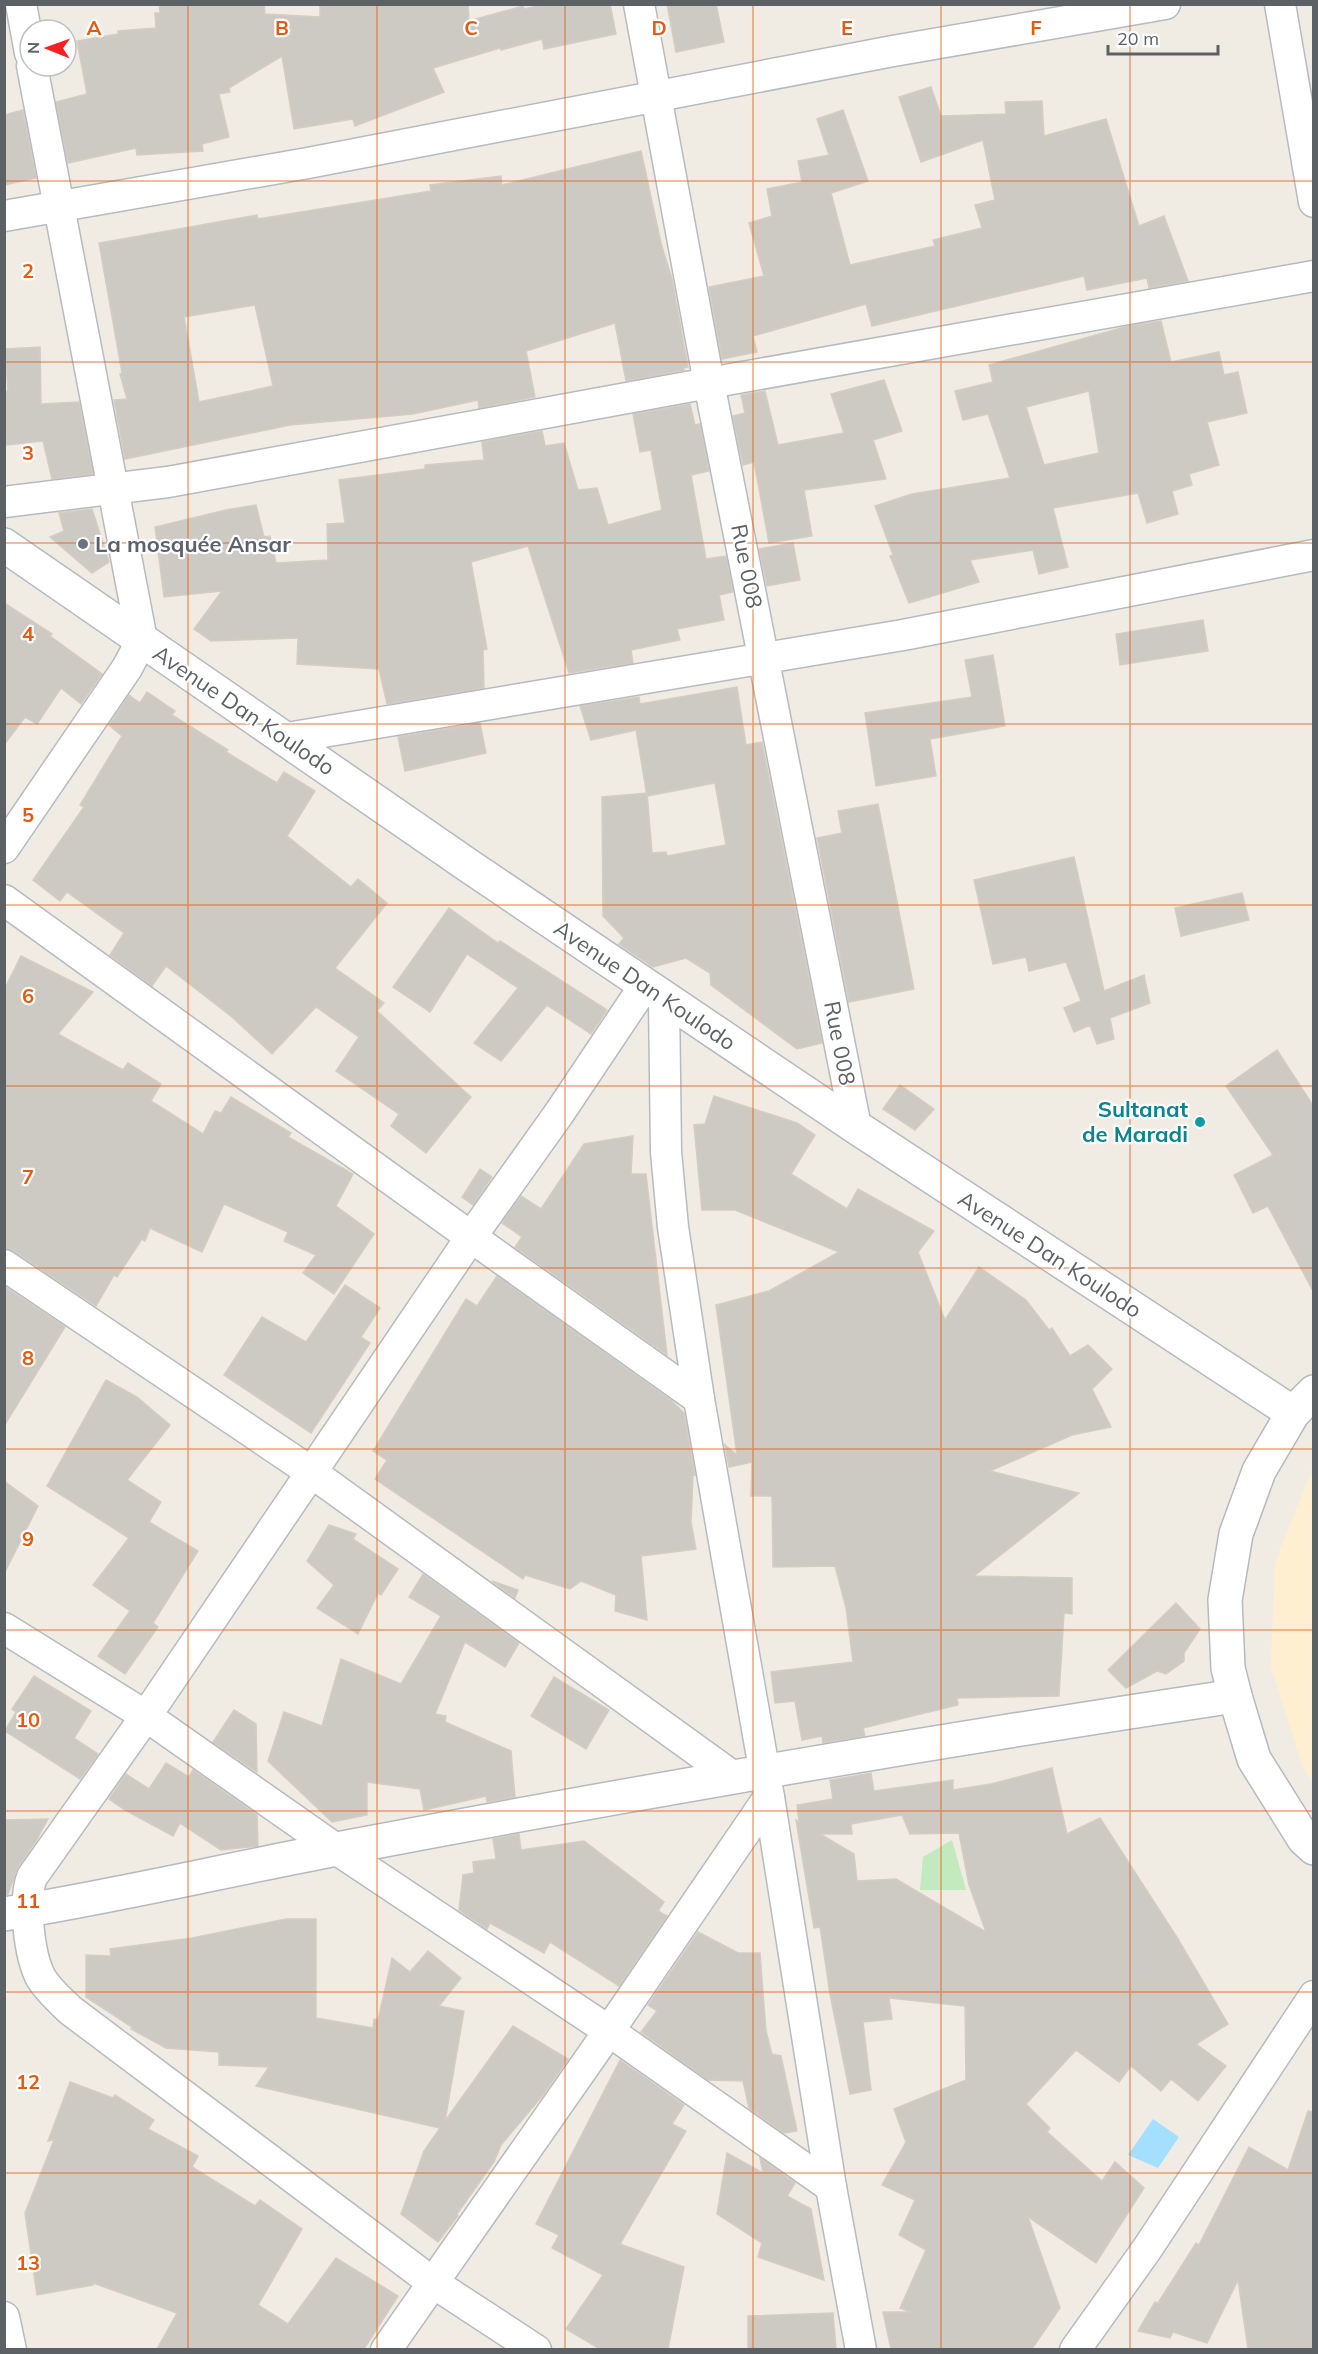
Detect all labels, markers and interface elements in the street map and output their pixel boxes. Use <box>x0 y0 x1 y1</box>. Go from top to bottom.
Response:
text: A <box>87 15 102 40</box>
text: B <box>275 15 289 40</box>
text: C <box>464 15 478 40</box>
text: D <box>651 15 667 40</box>
text: E <box>841 15 853 40</box>
text: F <box>1030 15 1042 40</box>
north arrow <box>18 18 78 78</box>
scale bar <box>1108 18 1218 56</box>
text: 20 m <box>1117 27 1159 50</box>
text: N <box>23 42 43 54</box>
text: 2 <box>22 258 34 283</box>
text: 3 <box>22 440 34 465</box>
street label: Rue 008 <box>725 521 769 611</box>
place label: La mosquée Ansar <box>95 530 291 558</box>
marker: La mosquée Ansar <box>76 537 90 551</box>
text: 4 <box>22 621 34 646</box>
street label: Avenue Dan Koulodo <box>148 639 340 781</box>
text: 5 <box>22 802 34 827</box>
street label: Avenue Dan Koulodo <box>549 914 741 1056</box>
text: 6 <box>22 983 34 1008</box>
street label: Rue 008 <box>818 998 862 1088</box>
place label: Sultanat de Maradi <box>1082 1095 1188 1148</box>
marker: Sultanat de Maradi <box>1193 1115 1207 1129</box>
text: 7 <box>22 1164 34 1189</box>
street label: Avenue Dan Koulodo <box>953 1184 1147 1324</box>
text: 8 <box>22 1345 34 1370</box>
text: 9 <box>22 1526 34 1551</box>
text: 10 <box>16 1707 40 1732</box>
text: 11 <box>16 1888 40 1913</box>
text: 12 <box>16 2069 40 2094</box>
text: 13 <box>16 2250 40 2275</box>

